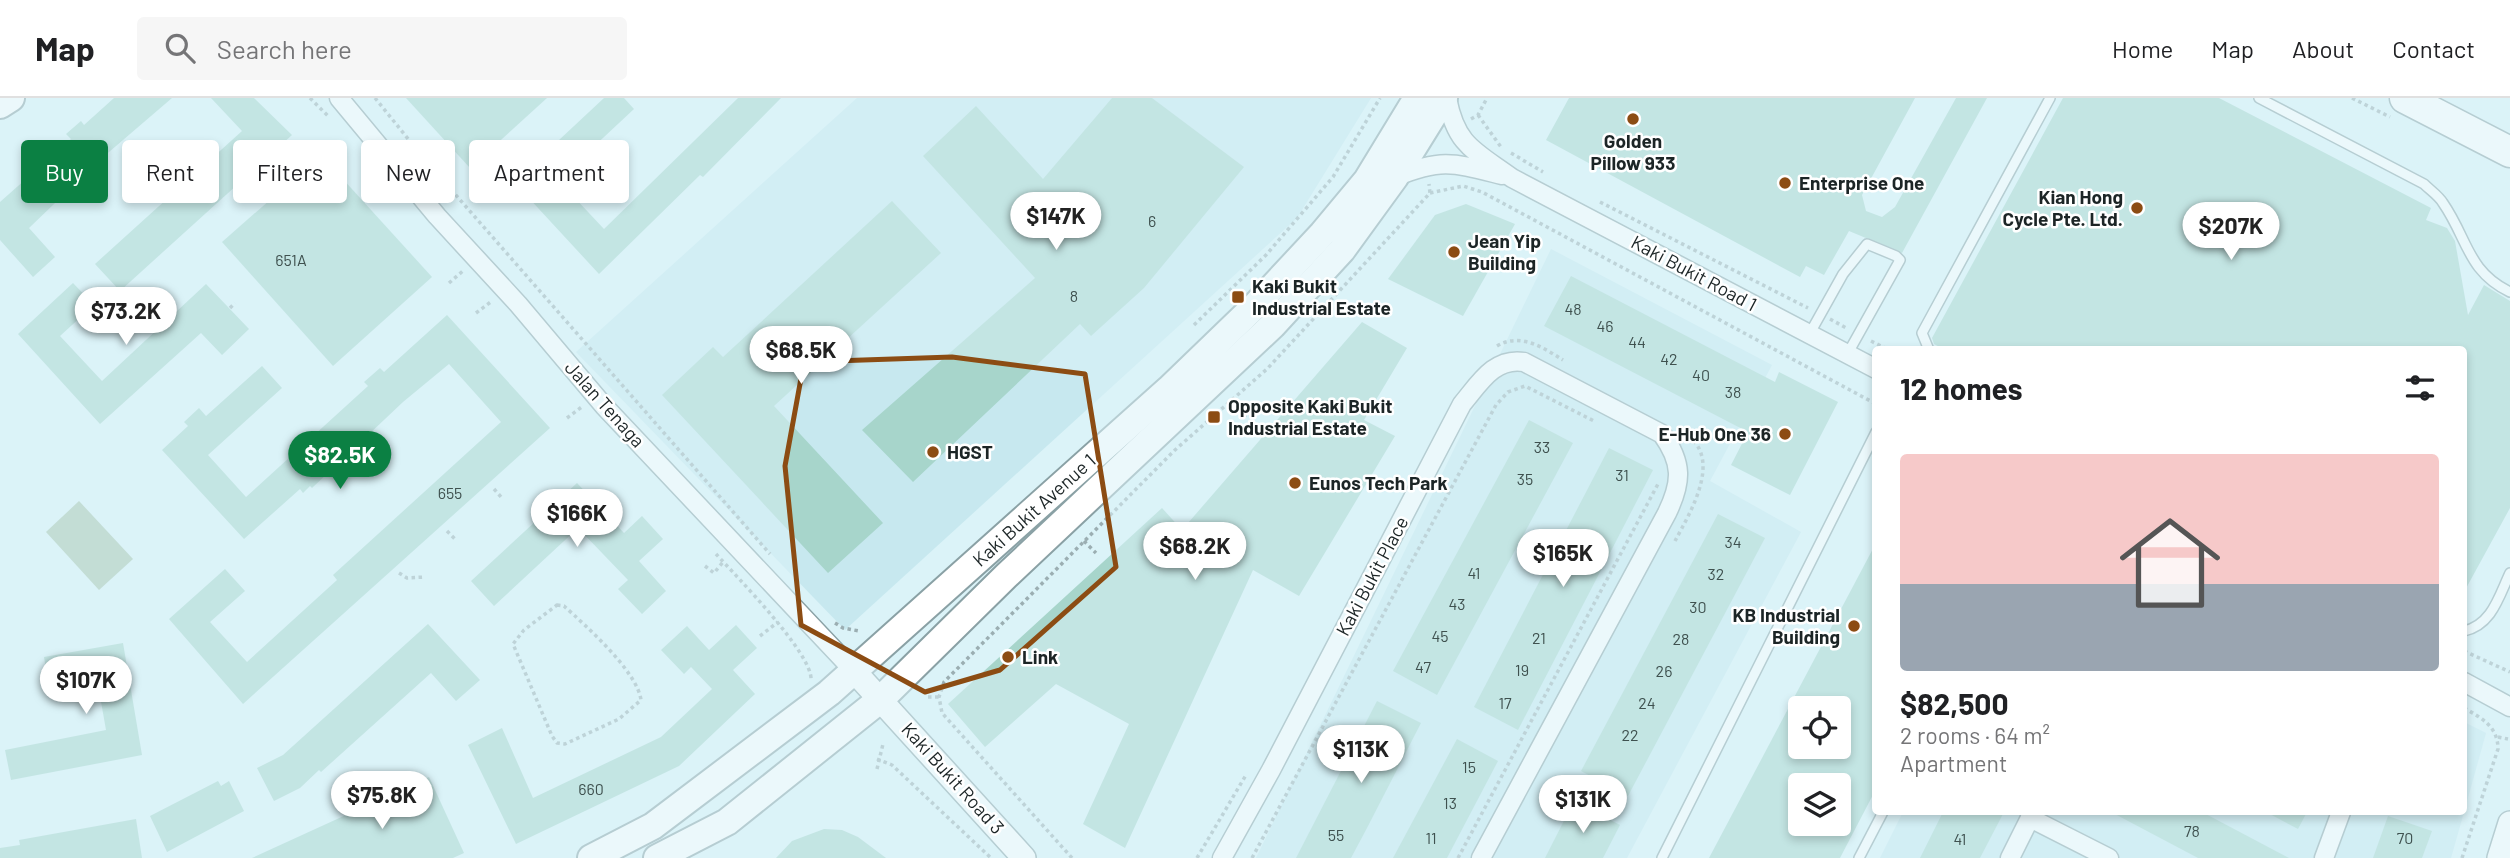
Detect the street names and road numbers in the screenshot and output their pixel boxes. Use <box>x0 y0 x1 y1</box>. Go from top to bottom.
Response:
street label: Kaki Bukit Road 1 <box>1628 230 1761 315</box>
street label: Jalan Tenaga <box>561 356 650 452</box>
street label: Kaki Bukit Avenue 1 <box>968 448 1100 571</box>
street label: Kaki Bukit Place <box>1330 512 1413 639</box>
street label: Kaki Bukit Road 3 <box>897 717 1009 838</box>

